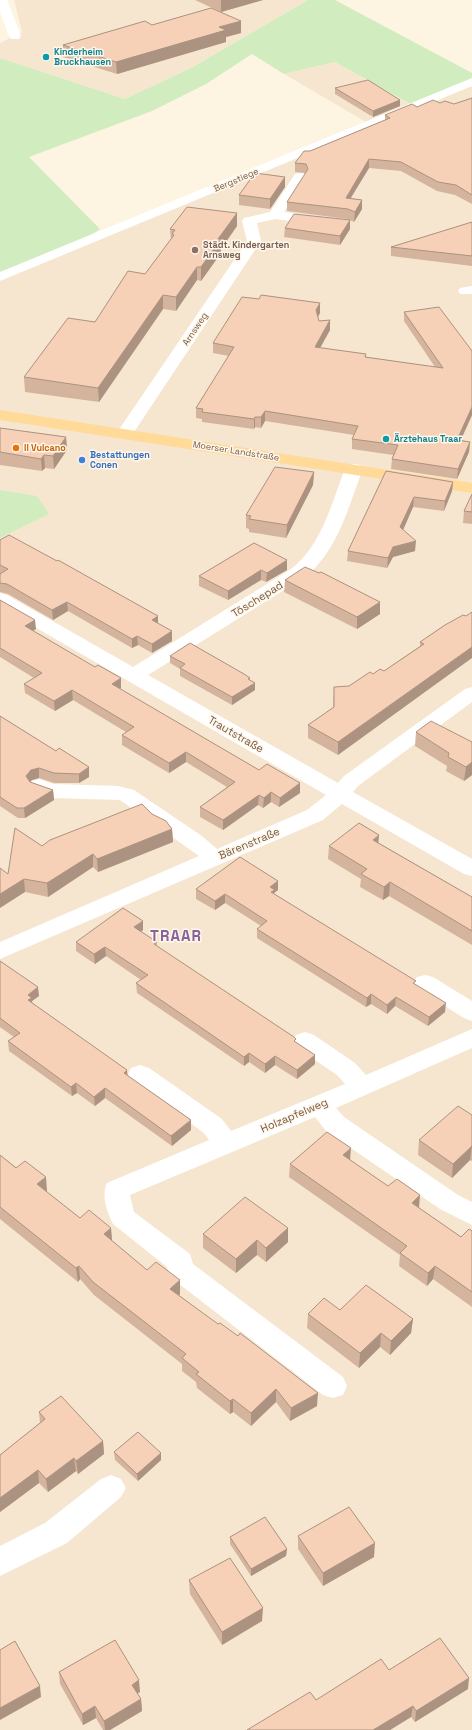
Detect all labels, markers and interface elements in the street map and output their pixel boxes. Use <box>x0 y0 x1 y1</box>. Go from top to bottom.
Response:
place label: Kinderheim Bruckhausen <box>54 46 111 68</box>
marker: Kinderheim Bruckhausen <box>41 52 51 62</box>
street label: Bergstiege <box>212 165 260 195</box>
place label: Städt. Kindergarten Arnsweg <box>203 239 289 261</box>
marker: Städt. Kindergarten Arnsweg <box>190 245 200 255</box>
street label: Arnsweg <box>180 310 211 348</box>
place label: Ärztehaus Traar <box>394 433 463 445</box>
marker: Ärztehaus Traar <box>381 434 391 444</box>
street label: Moerser Landstraße <box>192 438 280 464</box>
place label: Il Vulcano <box>24 442 66 454</box>
marker: Il Vulcano <box>11 443 21 453</box>
place label: Bestattungen Conen <box>90 449 150 471</box>
marker: Bestattungen Conen <box>77 455 87 465</box>
street label: Töschepad <box>229 578 285 620</box>
street label: Trautstraße <box>206 712 266 756</box>
street label: Bärenstraße <box>216 824 282 862</box>
district label: TRAAR <box>150 926 202 945</box>
street label: Holzapfelweg <box>258 1095 330 1135</box>

